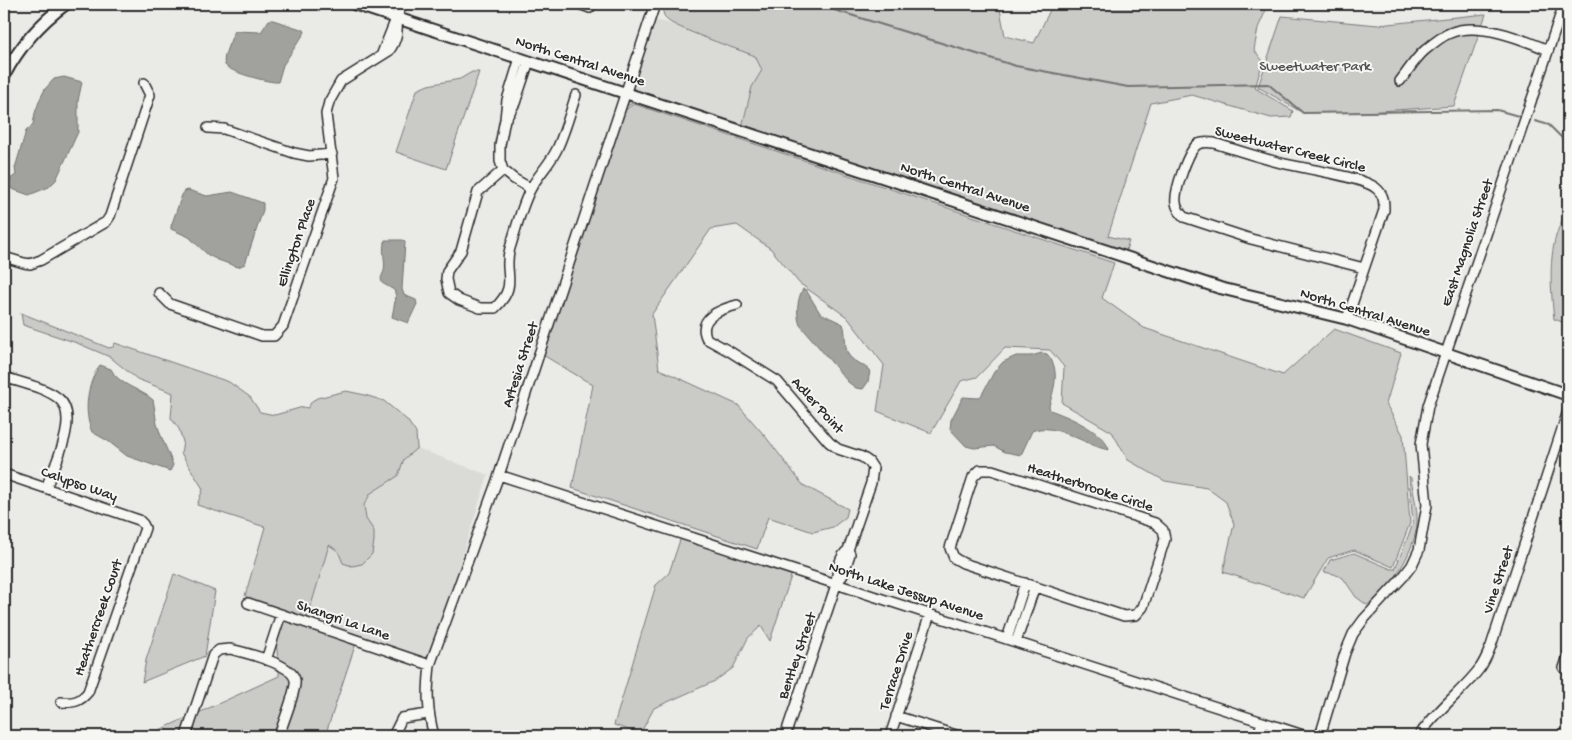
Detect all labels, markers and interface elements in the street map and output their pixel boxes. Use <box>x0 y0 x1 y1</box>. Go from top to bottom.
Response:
street label: North Central Avenue <box>513 33 647 92</box>
park label: Sweetwater Park <box>1259 58 1372 76</box>
street label: Sweetwater Creek Circle <box>1213 123 1368 178</box>
street label: North Central Avenue <box>898 159 1032 218</box>
street label: East Magnolia Street <box>1438 175 1499 309</box>
street label: Ellington Place <box>273 196 321 290</box>
street label: North Central Avenue <box>1298 285 1433 341</box>
street label: Artesia Street <box>499 318 544 410</box>
street label: Adler Point <box>787 374 848 439</box>
street label: Heatherbrooke Circle <box>1025 459 1156 517</box>
street label: Calypso Way <box>38 463 120 507</box>
street label: Vine Street <box>1479 542 1519 617</box>
street label: Heathercreek Court <box>71 555 128 679</box>
street label: North Lake Jessup Avenue <box>826 558 986 626</box>
street label: Shangri La Lane <box>294 597 392 645</box>
street label: Bentley Street <box>774 608 822 703</box>
street label: Terrace Drive <box>876 629 918 714</box>

